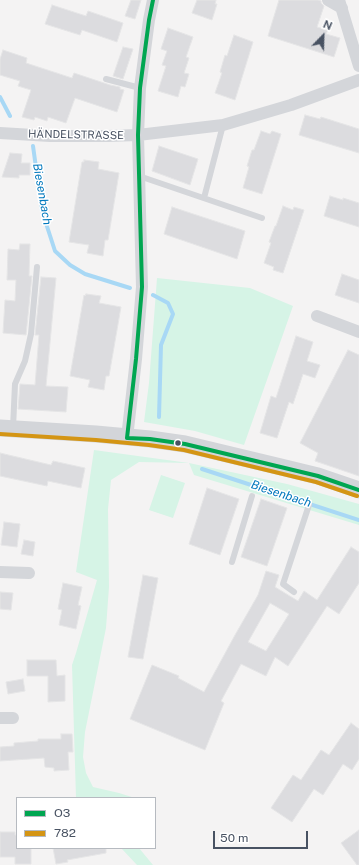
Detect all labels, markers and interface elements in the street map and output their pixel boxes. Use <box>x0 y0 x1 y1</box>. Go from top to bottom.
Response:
north arrow <box>303 16 343 56</box>
text: N <box>321 18 334 32</box>
street label: HÄNDELSTRASSE <box>28 128 124 142</box>
water label: Biesenbach <box>29 162 55 226</box>
unlabelled marker <box>173 438 183 448</box>
water label: Biesenbach <box>249 477 313 511</box>
legend <box>16 797 156 849</box>
text: O3 <box>54 806 70 820</box>
scale bar <box>215 823 310 849</box>
text: 782 <box>54 826 76 840</box>
text: 50 m <box>220 831 248 845</box>

